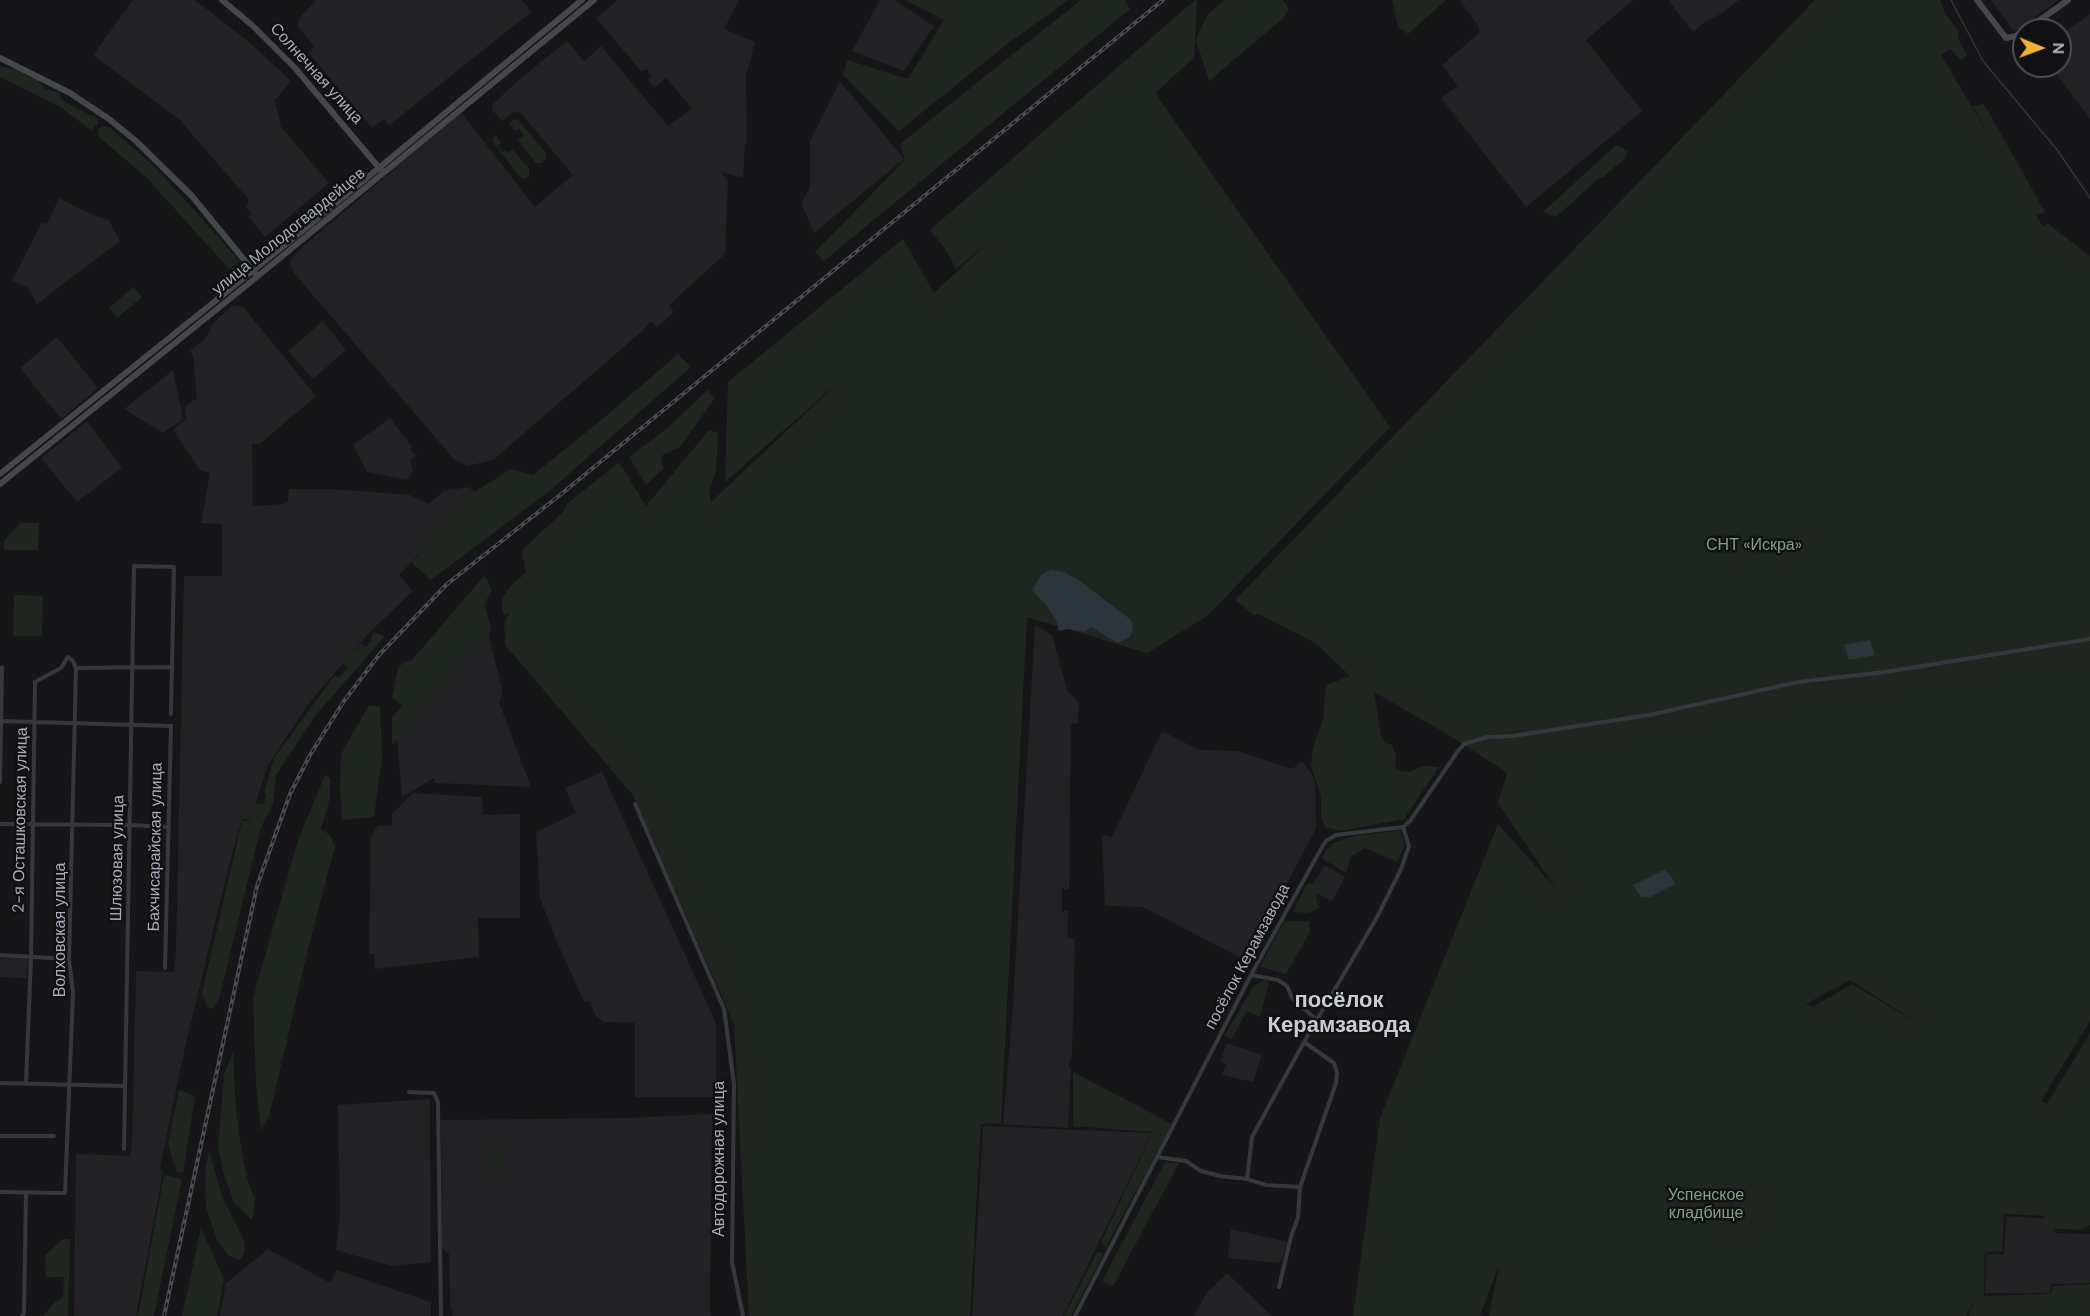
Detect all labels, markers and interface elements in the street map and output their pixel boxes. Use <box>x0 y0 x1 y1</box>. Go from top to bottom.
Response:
north arrow <box>2012 18 2072 78</box>
street label: Солнечная улица <box>266 19 366 129</box>
text: N <box>2048 42 2069 54</box>
street label: улица Молодогвардейцев <box>208 164 370 300</box>
park label: СНТ «Искра» <box>1706 536 1802 556</box>
street label: 2-я Осташковская улица <box>10 727 32 913</box>
street label: Бахчисарайская улица <box>145 762 167 932</box>
street label: Шлюзовая улица <box>107 795 129 921</box>
street label: Волховская улица <box>51 863 71 997</box>
street label: посёлок Керамзавода <box>1201 881 1295 1033</box>
district label: посёлок Керамзавода <box>1268 988 1410 1040</box>
street label: Автодорожная улица <box>710 1081 730 1237</box>
park label: Успенское кладбище <box>1668 1186 1744 1224</box>

